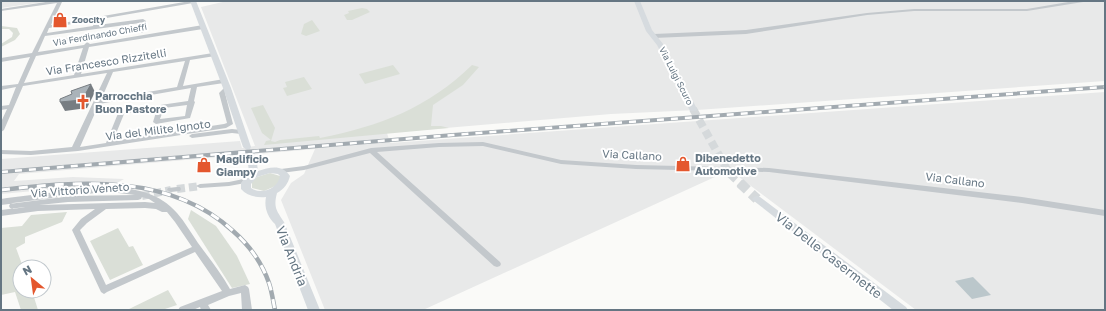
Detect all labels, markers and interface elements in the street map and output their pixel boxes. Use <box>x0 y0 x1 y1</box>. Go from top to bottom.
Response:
shop icon: Zoocity <box>51 11 69 29</box>
place label: Zoocity <box>72 14 106 25</box>
street label: Via Ferdinando Chieffi <box>52 21 148 48</box>
street label: Via Luigi Scuro <box>657 45 696 107</box>
street label: Via Francesco Rizzitelli <box>45 46 167 77</box>
place label: Parrocchia Buon Pastore <box>95 89 167 115</box>
church icon: Parrocchia Buon Pastore <box>74 93 92 111</box>
street label: Via del Milite Ignoto <box>105 117 212 142</box>
street label: Via Callano <box>602 146 663 163</box>
place label: Dibenedetto Automotive <box>695 151 761 177</box>
place label: Maglificio Giampy <box>216 152 269 178</box>
shop icon: Dibenedetto Automotive <box>674 155 692 173</box>
shop icon: Maglificio Giampy <box>195 156 213 174</box>
street label: Via Callano <box>925 169 986 190</box>
street label: Via Vittorio Veneto <box>30 180 130 199</box>
street label: Via Delle Casermette <box>772 208 886 302</box>
street label: Via Andria <box>273 224 311 288</box>
north arrow <box>12 259 52 299</box>
text: N <box>20 262 34 278</box>

